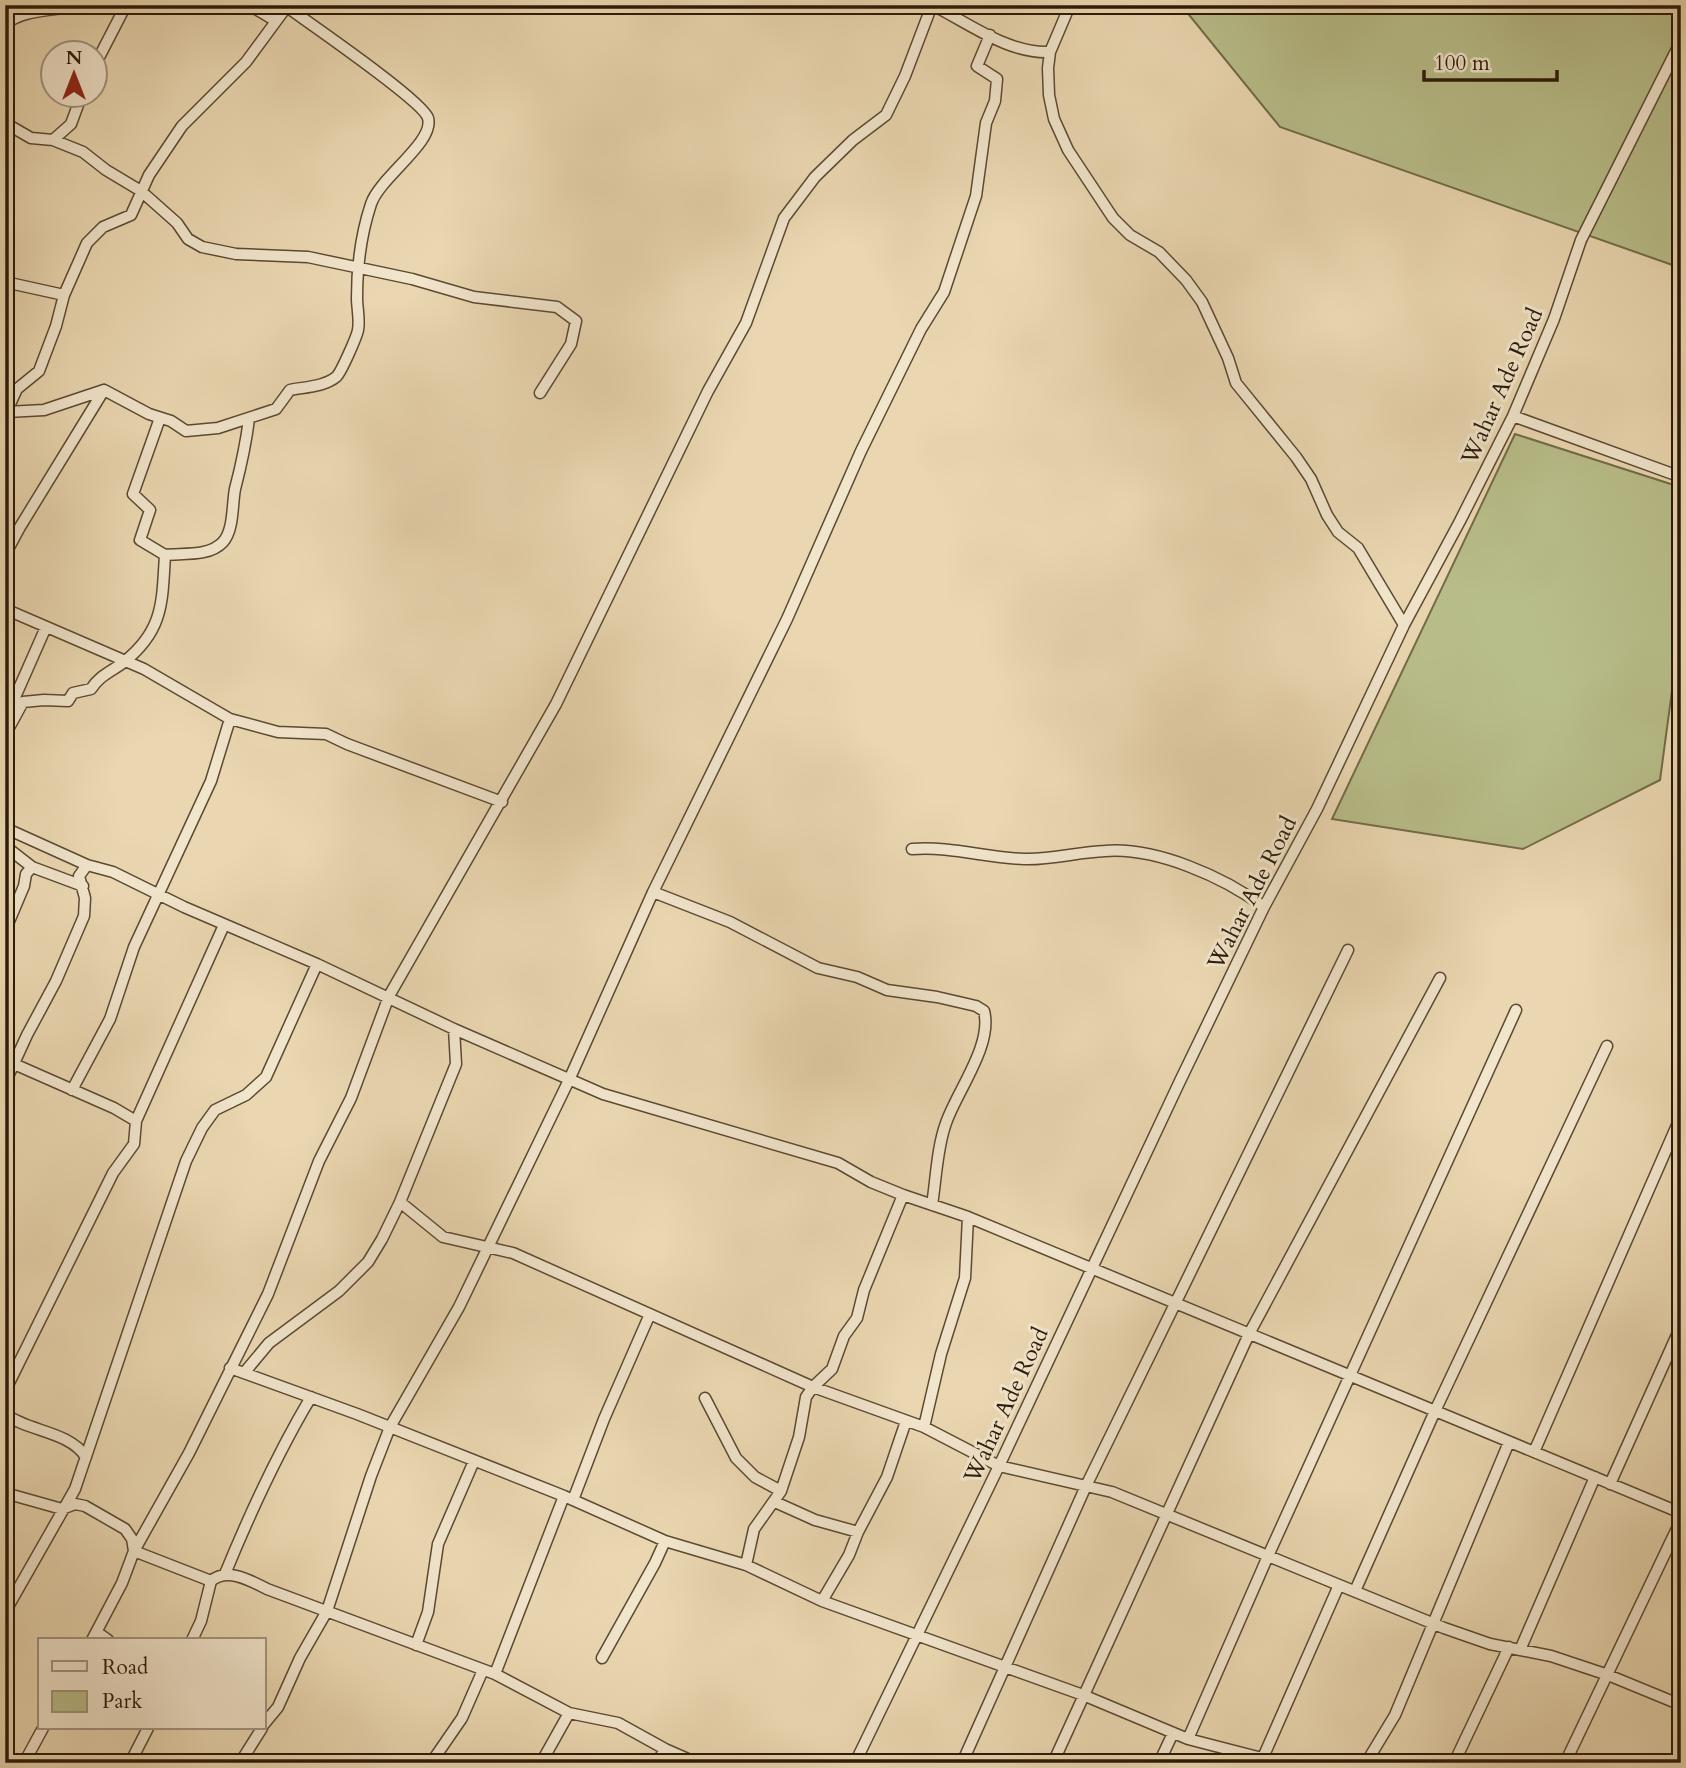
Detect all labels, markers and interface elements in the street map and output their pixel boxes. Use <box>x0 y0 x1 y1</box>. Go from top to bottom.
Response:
north arrow <box>38 38 108 108</box>
scale bar <box>1424 38 1556 82</box>
text: N <box>66 45 83 71</box>
text: 100 m <box>1434 49 1490 78</box>
street label: Wahar Ade Road <box>1453 302 1551 470</box>
street label: Wahar Ade Road <box>1200 810 1304 976</box>
street label: Wahar Ade Road <box>956 1322 1056 1489</box>
legend <box>38 1638 266 1730</box>
text: Road <box>102 1653 148 1682</box>
text: Park <box>102 1687 143 1716</box>

